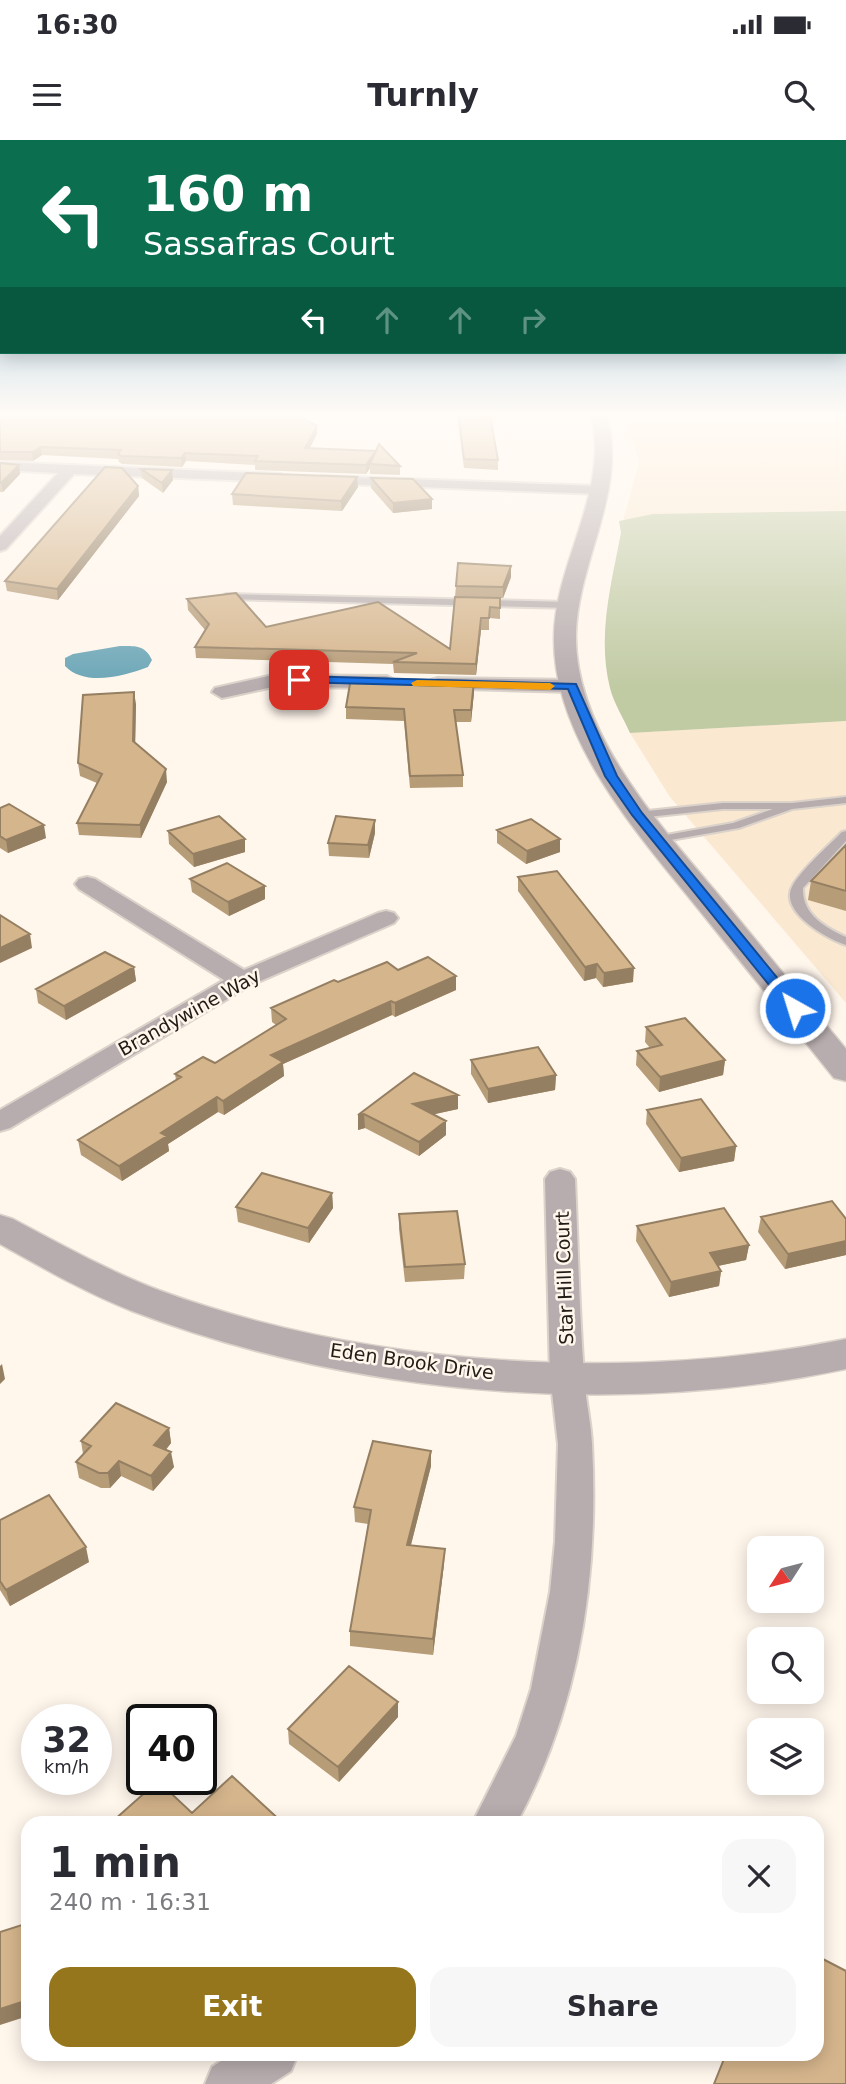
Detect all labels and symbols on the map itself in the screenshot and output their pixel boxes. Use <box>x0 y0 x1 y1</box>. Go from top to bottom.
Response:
pin <box>269 650 329 710</box>
street label: Brandywine Way <box>114 964 264 1060</box>
position arrow <box>758 971 832 1045</box>
street label: Star Hill Court <box>551 1211 577 1345</box>
street label: Eden Brook Drive <box>329 1339 495 1383</box>
north arrow <box>747 1536 824 1614</box>
speed limit sign: 40 <box>126 1704 217 1795</box>

